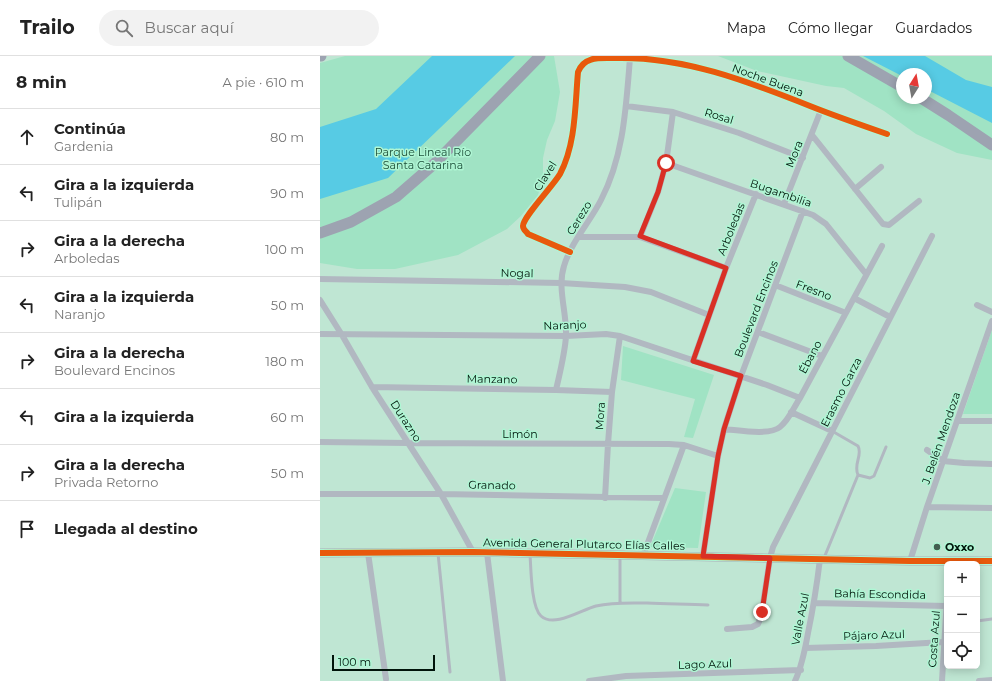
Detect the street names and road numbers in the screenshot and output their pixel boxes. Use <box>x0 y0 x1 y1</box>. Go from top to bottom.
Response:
street label: Noche Buena <box>730 61 806 99</box>
street label: Rosal <box>703 105 735 127</box>
street label: Mora <box>782 138 806 170</box>
street label: Clavel <box>530 158 560 194</box>
street label: Bugambilia <box>748 176 814 210</box>
street label: Cerezo <box>563 198 595 238</box>
street label: Arboledas <box>714 200 748 257</box>
street label: Boulevard Encinos <box>731 258 781 359</box>
street label: Nogal <box>500 266 534 280</box>
street label: Fresno <box>794 277 834 303</box>
street label: Naranjo <box>543 317 587 333</box>
street label: Ébano <box>795 338 825 376</box>
street label: Erasmo Garza <box>817 355 865 429</box>
street label: Manzano <box>466 372 518 386</box>
street label: J. Belén Mendoza <box>918 390 963 487</box>
street label: Durazno <box>387 398 425 445</box>
street label: Mora <box>592 402 608 430</box>
street label: Limón <box>502 427 538 441</box>
street label: Granado <box>468 478 516 492</box>
street label: Avenida General Plutarco Elías Calles <box>483 535 686 553</box>
street label: Bahía Escondida <box>834 586 926 602</box>
street label: Valle Azul <box>788 592 812 646</box>
street label: Costa Azul <box>925 610 943 668</box>
street label: Pájaro Azul <box>843 627 905 643</box>
street label: Lago Azul <box>678 656 732 672</box>

